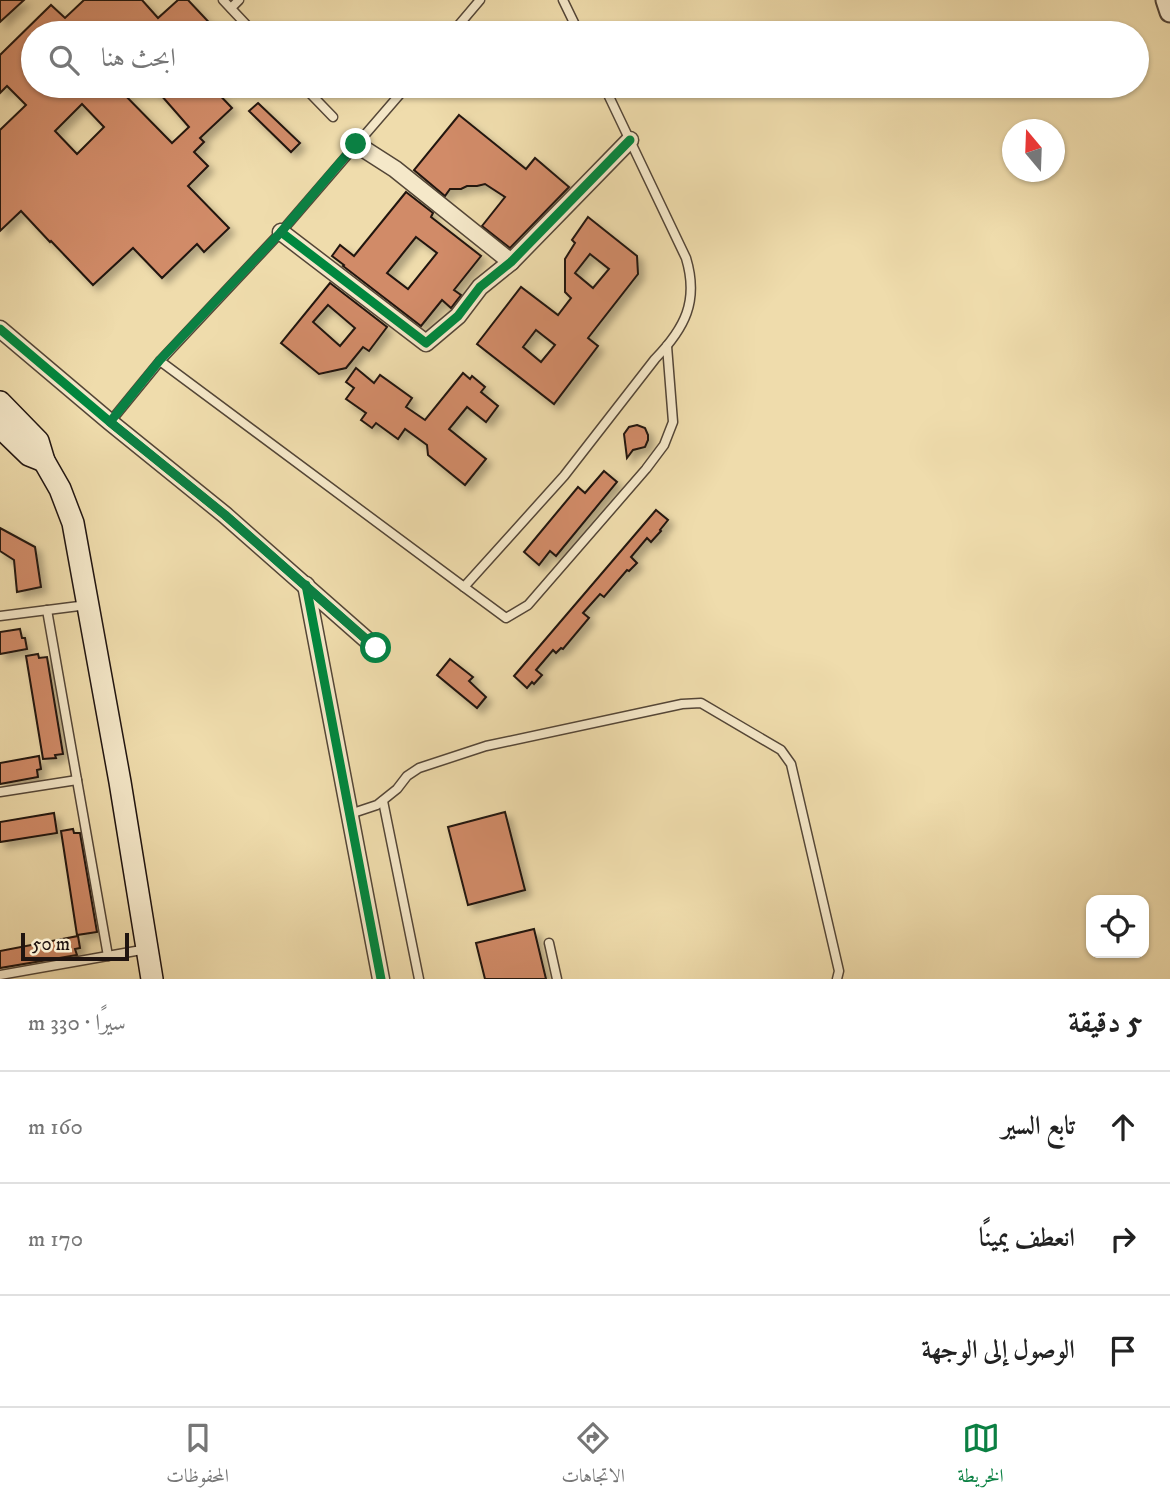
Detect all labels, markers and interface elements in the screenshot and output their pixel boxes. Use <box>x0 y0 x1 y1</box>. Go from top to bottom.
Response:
search box <box>21 21 1149 98</box>
icon: search <box>45 41 83 79</box>
text: ابحث هنا <box>101 42 176 75</box>
north arrow <box>1002 119 1065 182</box>
route end <box>340 128 371 159</box>
route start <box>360 632 391 663</box>
map controls <box>1086 895 1149 958</box>
button: locate <box>1086 895 1149 958</box>
scale bar <box>21 930 130 962</box>
text: 50 m <box>32 933 70 956</box>
text: 5 دقيقة <box>1068 1005 1142 1042</box>
text: سيرًا · 330 m <box>28 1009 126 1038</box>
icon: ahead <box>1104 1108 1142 1146</box>
text: تابع السير <box>1002 1110 1075 1143</box>
text: 160 m <box>28 1113 83 1142</box>
icon: right <box>1104 1220 1142 1258</box>
text: انعطف يمينًا <box>979 1222 1075 1255</box>
text: 170 m <box>28 1225 83 1254</box>
icon: arrive <box>1104 1332 1142 1370</box>
text: الوصول إلى الوجهة <box>921 1334 1075 1367</box>
tab: المحفوظات <box>166 1419 229 1494</box>
tab: الاتجاهات <box>562 1419 625 1494</box>
tab: الخريطة <box>957 1419 1004 1494</box>

